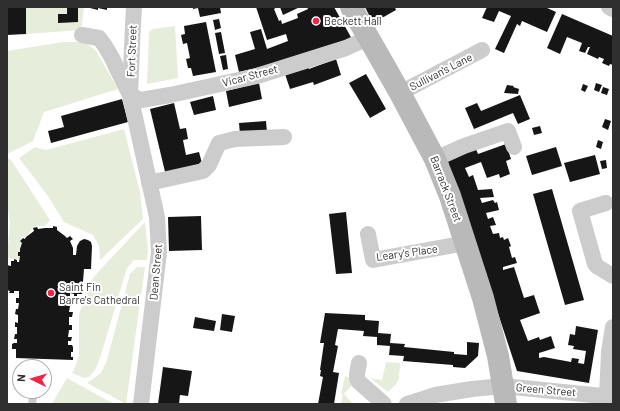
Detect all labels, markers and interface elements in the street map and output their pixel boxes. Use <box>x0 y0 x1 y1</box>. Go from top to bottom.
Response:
place label: Beckett Hall <box>324 14 382 28</box>
marker: Beckett Hall <box>311 16 321 26</box>
street label: Fort Street <box>124 25 140 77</box>
street label: Sullivan's Lane <box>407 51 475 93</box>
street label: Vicar Street <box>221 62 279 90</box>
street label: Barrack Street <box>427 154 465 224</box>
street label: Leary's Place <box>375 242 439 264</box>
street label: Dean Street <box>147 243 165 301</box>
place label: Saint Fin Barre's Cathedral <box>59 280 140 306</box>
marker: Saint Fin Barre's Cathedral <box>46 288 56 298</box>
north arrow <box>12 359 52 399</box>
text: N <box>14 374 27 382</box>
street label: Green Street <box>515 381 577 399</box>

